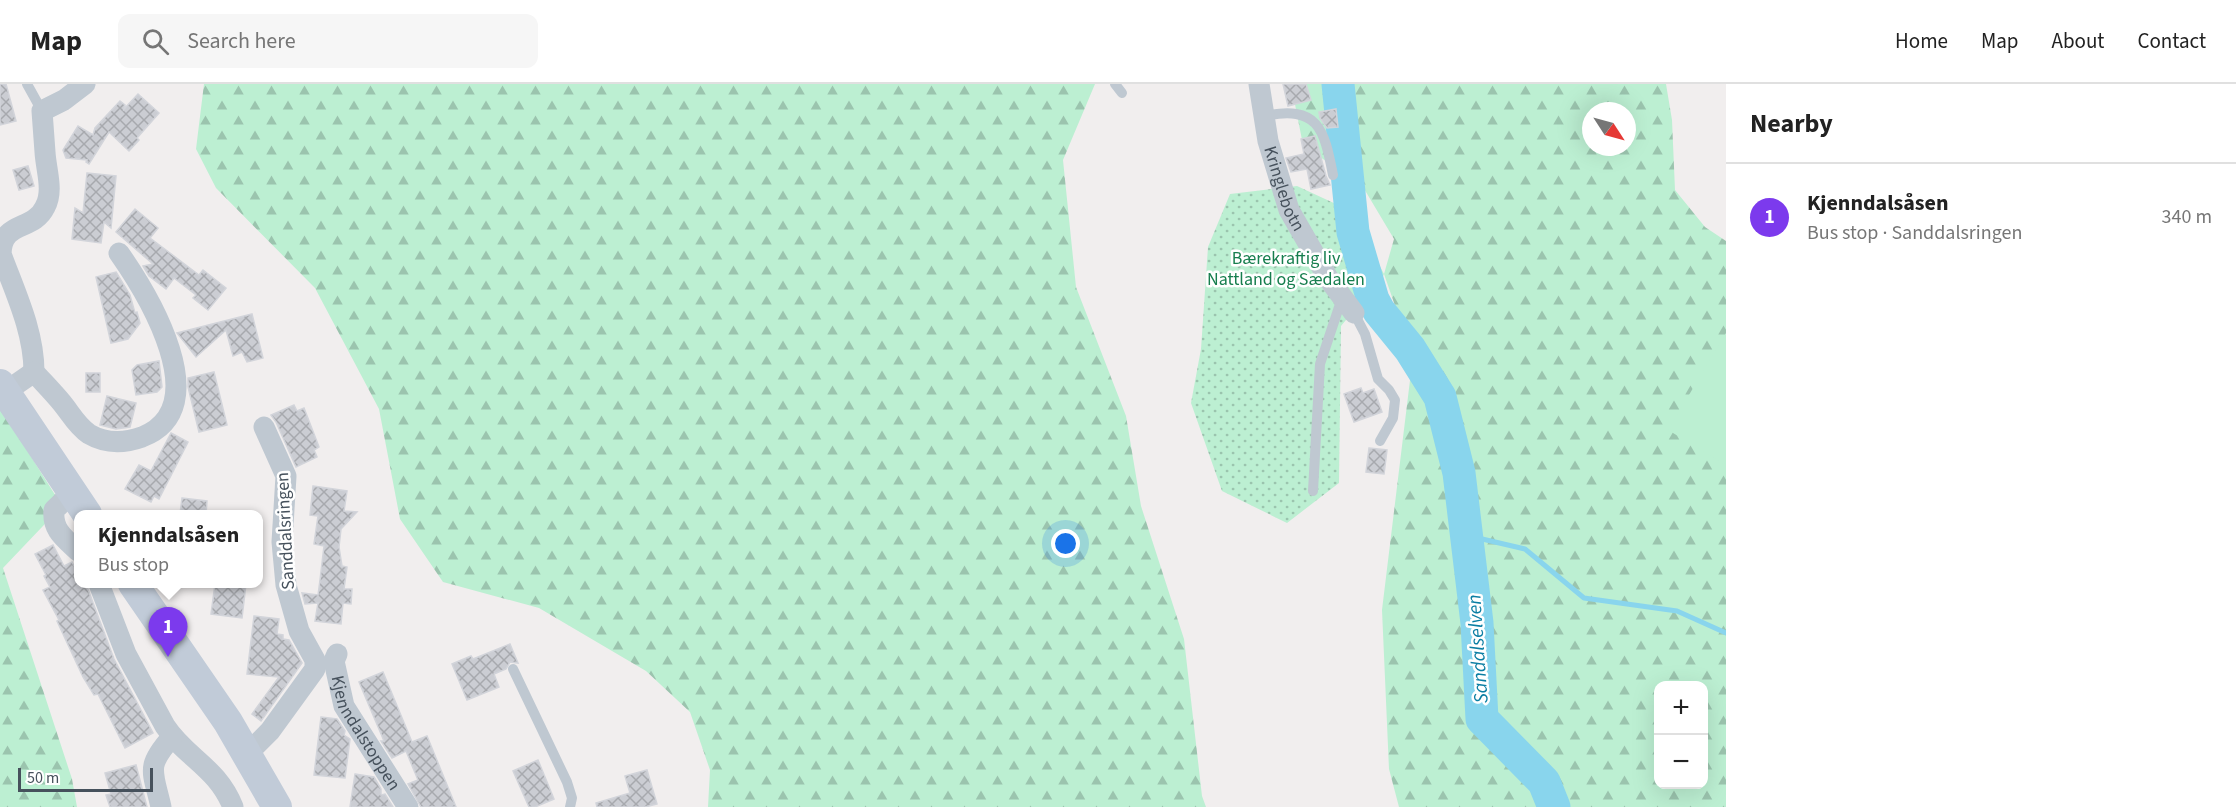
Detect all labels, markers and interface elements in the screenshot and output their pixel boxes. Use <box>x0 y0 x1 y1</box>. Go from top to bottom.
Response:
search box <box>118 14 538 68</box>
text: Map <box>30 21 82 61</box>
icon: search <box>139 25 172 58</box>
text: Search here <box>187 25 296 57</box>
text: Home <box>1895 26 1948 56</box>
text: Map <box>1981 26 2019 56</box>
text: About <box>2052 26 2104 56</box>
text: Contact <box>2137 26 2206 56</box>
north arrow <box>1582 102 1636 156</box>
text: Nearby <box>1750 105 1833 142</box>
street label: Kringlebotn <box>1257 143 1311 236</box>
text: Kjenndalsåsen <box>1807 187 1949 219</box>
text: 1 <box>1764 203 1775 231</box>
text: 340 m <box>2162 203 2212 231</box>
text: Bus stop · Sanddalsringen <box>1807 219 2022 247</box>
park label: Bærekraftig liv Nattland og Sædalen <box>1207 246 1365 292</box>
street label: Sanddalsringen <box>270 471 301 590</box>
popup <box>74 510 263 588</box>
text: Kjenndalsåsen <box>98 519 239 551</box>
your location <box>1051 529 1080 558</box>
text: Bus stop <box>98 551 169 579</box>
water label: Sandalselven <box>1460 593 1496 704</box>
pin: 1 <box>148 608 188 657</box>
street label: Kjenndalstoppen <box>325 673 406 795</box>
map controls <box>1654 681 1708 789</box>
button: + <box>1654 681 1708 735</box>
button: − <box>1654 735 1708 789</box>
scale bar <box>18 765 153 792</box>
text: 50 m <box>27 767 59 789</box>

